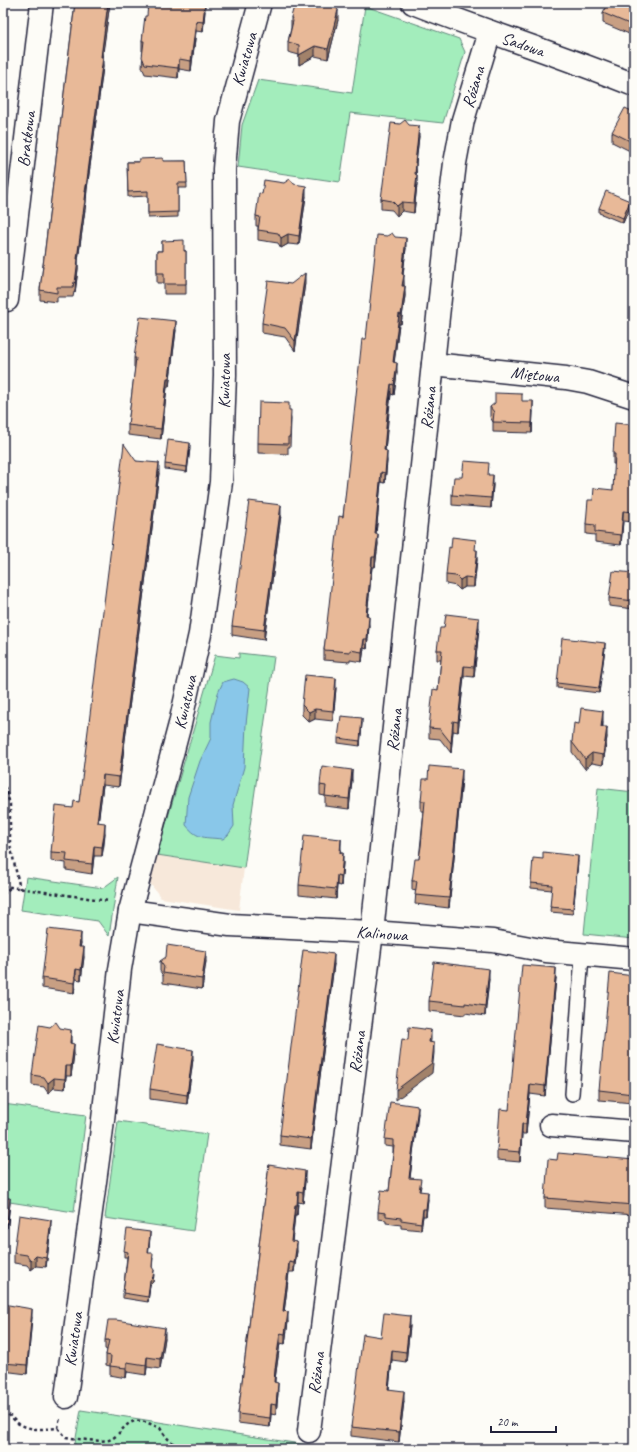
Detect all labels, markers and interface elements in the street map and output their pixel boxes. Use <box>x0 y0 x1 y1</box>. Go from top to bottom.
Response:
street label: Sadowa <box>499 27 549 62</box>
street label: Kwiatowa <box>227 29 263 88</box>
street label: Różana <box>457 63 490 110</box>
street label: Bratkowa <box>13 108 41 168</box>
street label: Kwiatowa <box>214 352 236 408</box>
street label: Miętowa <box>510 362 561 388</box>
street label: Różana <box>416 385 441 430</box>
street label: Kwiatowa <box>169 672 202 731</box>
street label: Różana <box>382 707 407 752</box>
street label: Kalinowa <box>356 921 410 946</box>
street label: Kwiatowa <box>102 987 129 1045</box>
street label: Różana <box>344 1029 371 1074</box>
street label: Kwiatowa <box>59 1309 88 1368</box>
street label: Różana <box>303 1350 330 1395</box>
scale bar <box>491 1408 556 1434</box>
text: 20 m <box>497 1414 519 1430</box>

